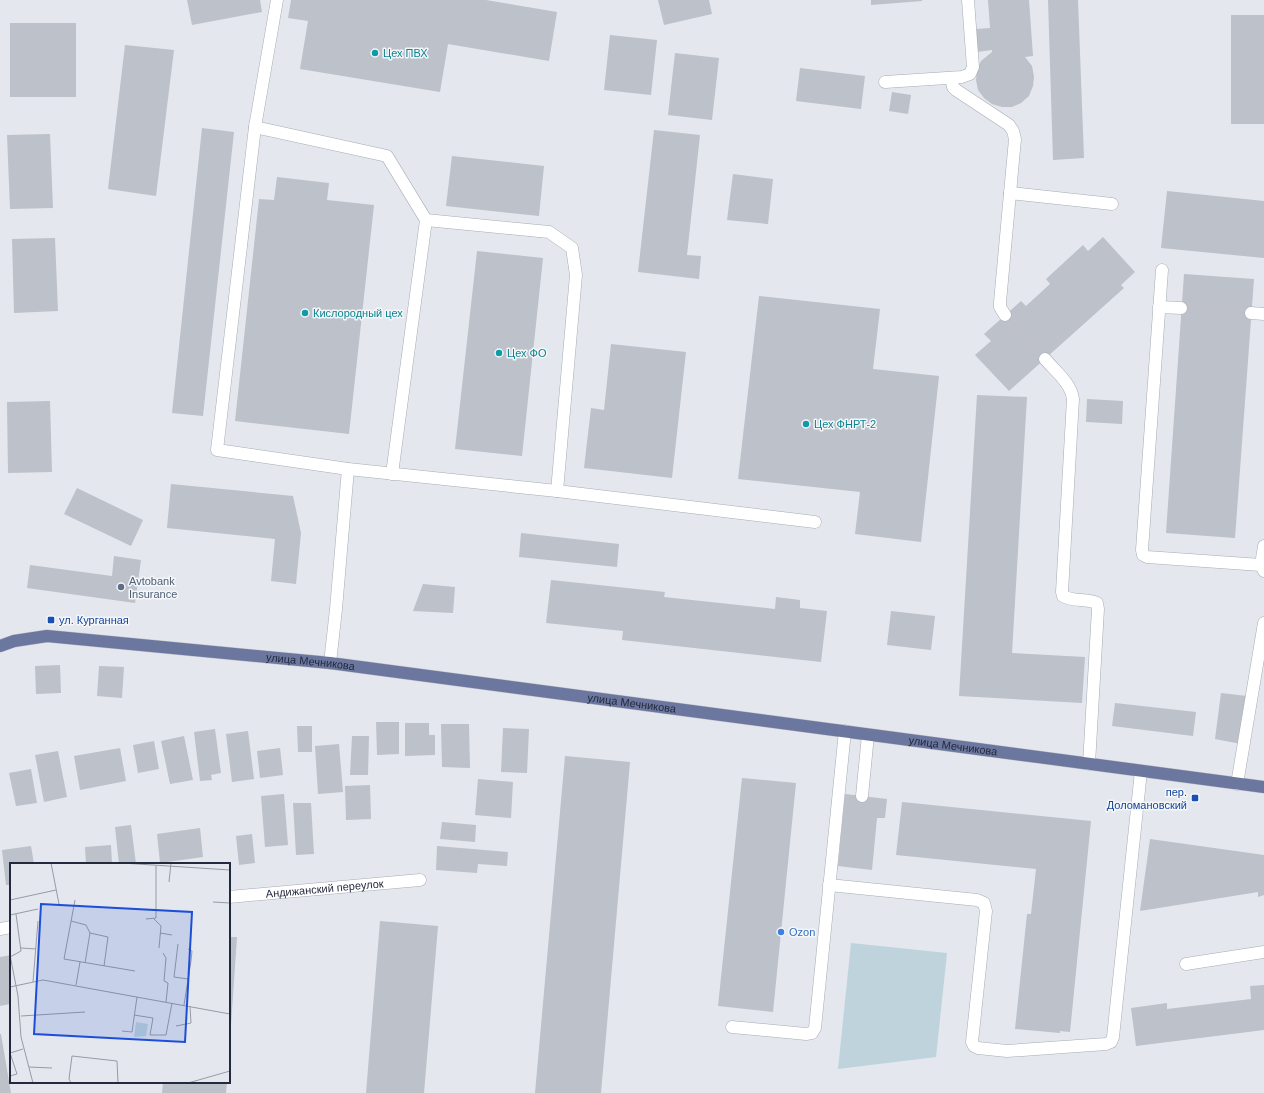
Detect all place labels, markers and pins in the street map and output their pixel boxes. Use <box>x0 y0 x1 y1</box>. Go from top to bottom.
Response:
place label: Цех ПВХ <box>383 47 428 59</box>
marker: Цех ПВХ <box>370 48 380 58</box>
place label: Кислородный цех <box>313 307 403 319</box>
marker: Кислородный цех <box>300 308 310 318</box>
place label: Цех ФО <box>507 347 547 359</box>
marker: Цех ФО <box>494 348 504 358</box>
place label: Цех ФНРТ-2 <box>814 418 876 430</box>
marker: Цех ФНРТ-2 <box>801 419 811 429</box>
place label: Avtobank Insurance <box>129 575 177 600</box>
marker: Avtobank Insurance <box>116 582 126 592</box>
place label: ул. Курганная <box>59 614 129 626</box>
marker: ул. Курганная <box>46 615 56 625</box>
place label: пер. Доломановский <box>1107 786 1187 811</box>
marker: пер. Доломановский <box>1190 793 1200 803</box>
place label: Ozon <box>789 926 815 938</box>
marker: Ozon <box>776 927 786 937</box>

